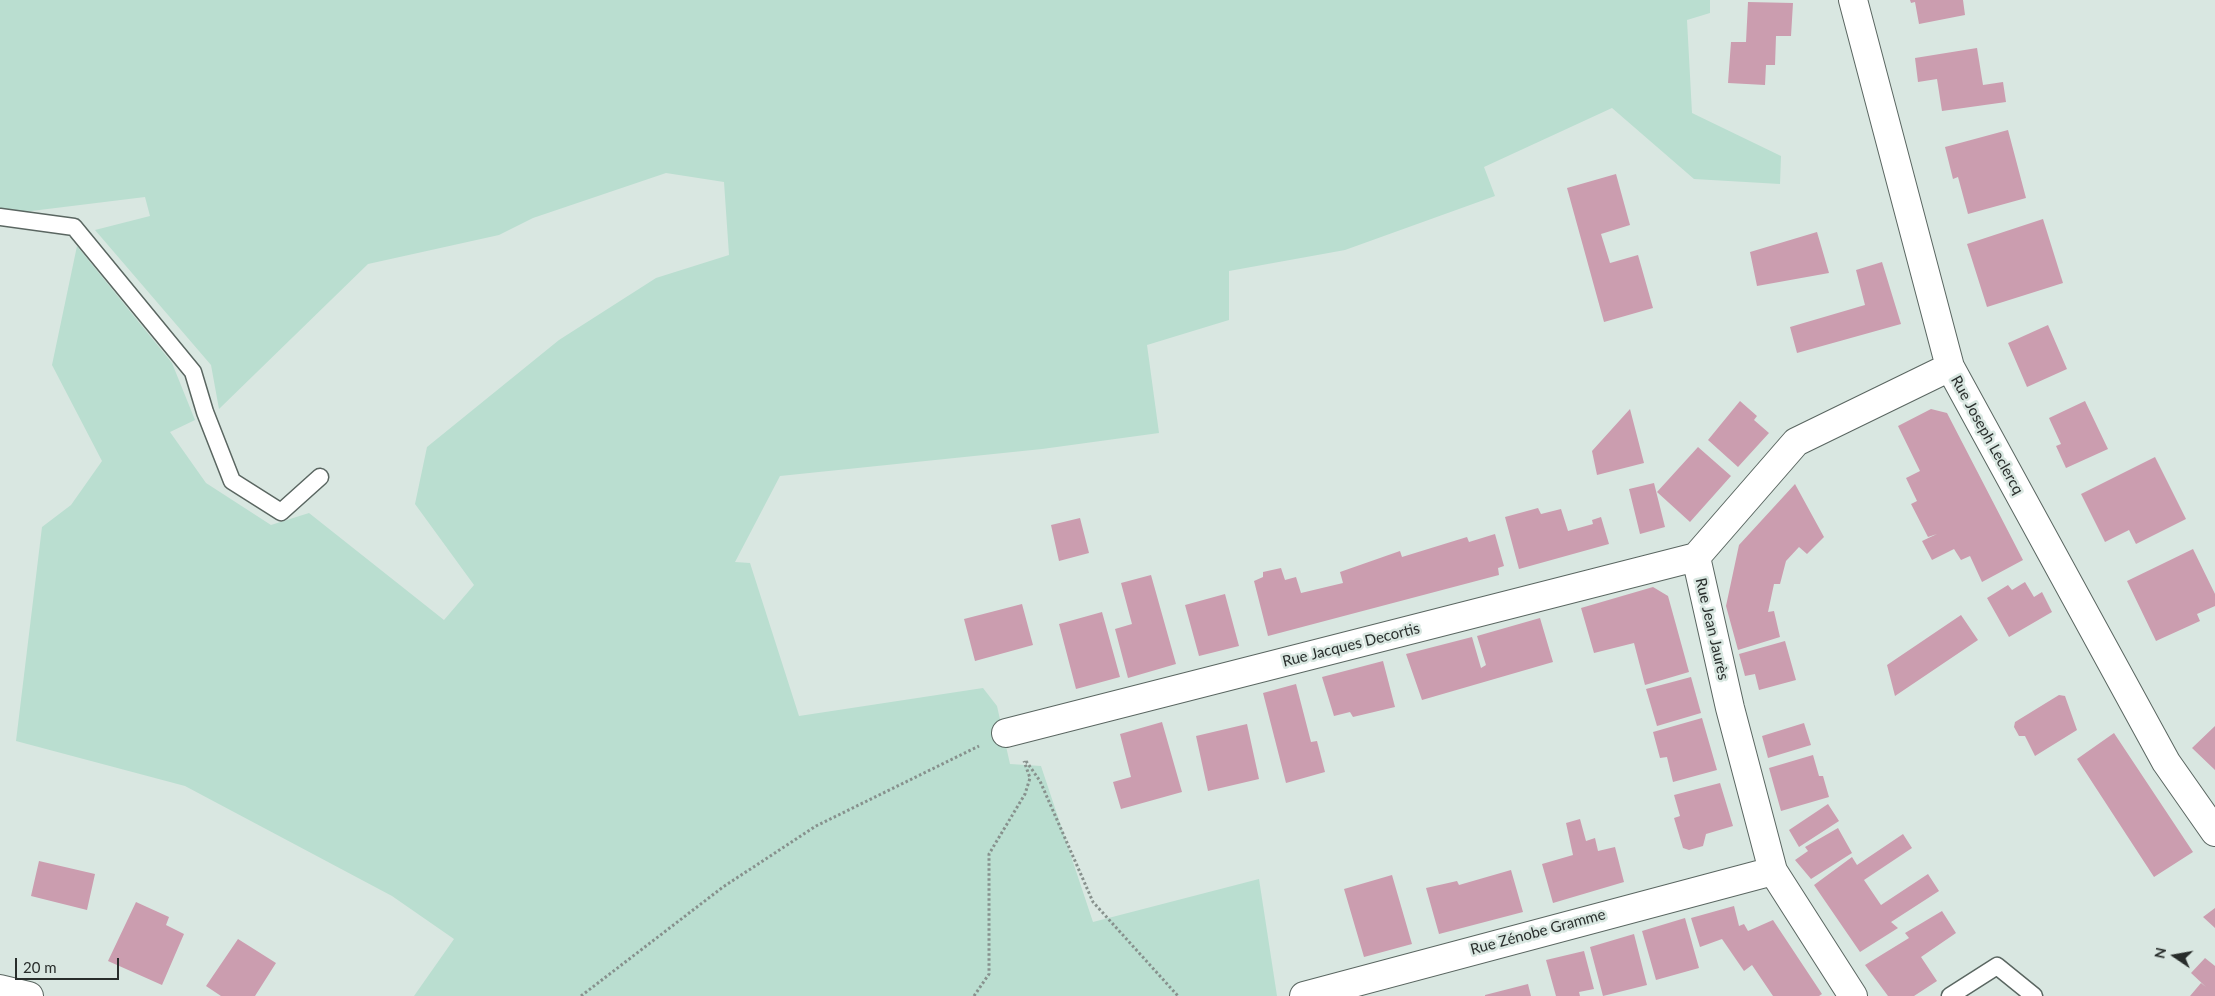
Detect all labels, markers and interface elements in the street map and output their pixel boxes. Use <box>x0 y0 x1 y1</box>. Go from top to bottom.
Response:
street label: Rue Joseph Leclercq <box>1947 372 2027 498</box>
street label: Rue Jean Jaurès <box>1692 576 1732 682</box>
street label: Rue Jacques Decortis <box>1281 619 1421 671</box>
street label: Rue Zénobe Gramme <box>1469 905 1607 959</box>
north arrow <box>2150 931 2200 981</box>
text: N <box>2150 946 2169 960</box>
scale bar <box>18 948 121 980</box>
text: 20 m <box>23 958 57 976</box>

